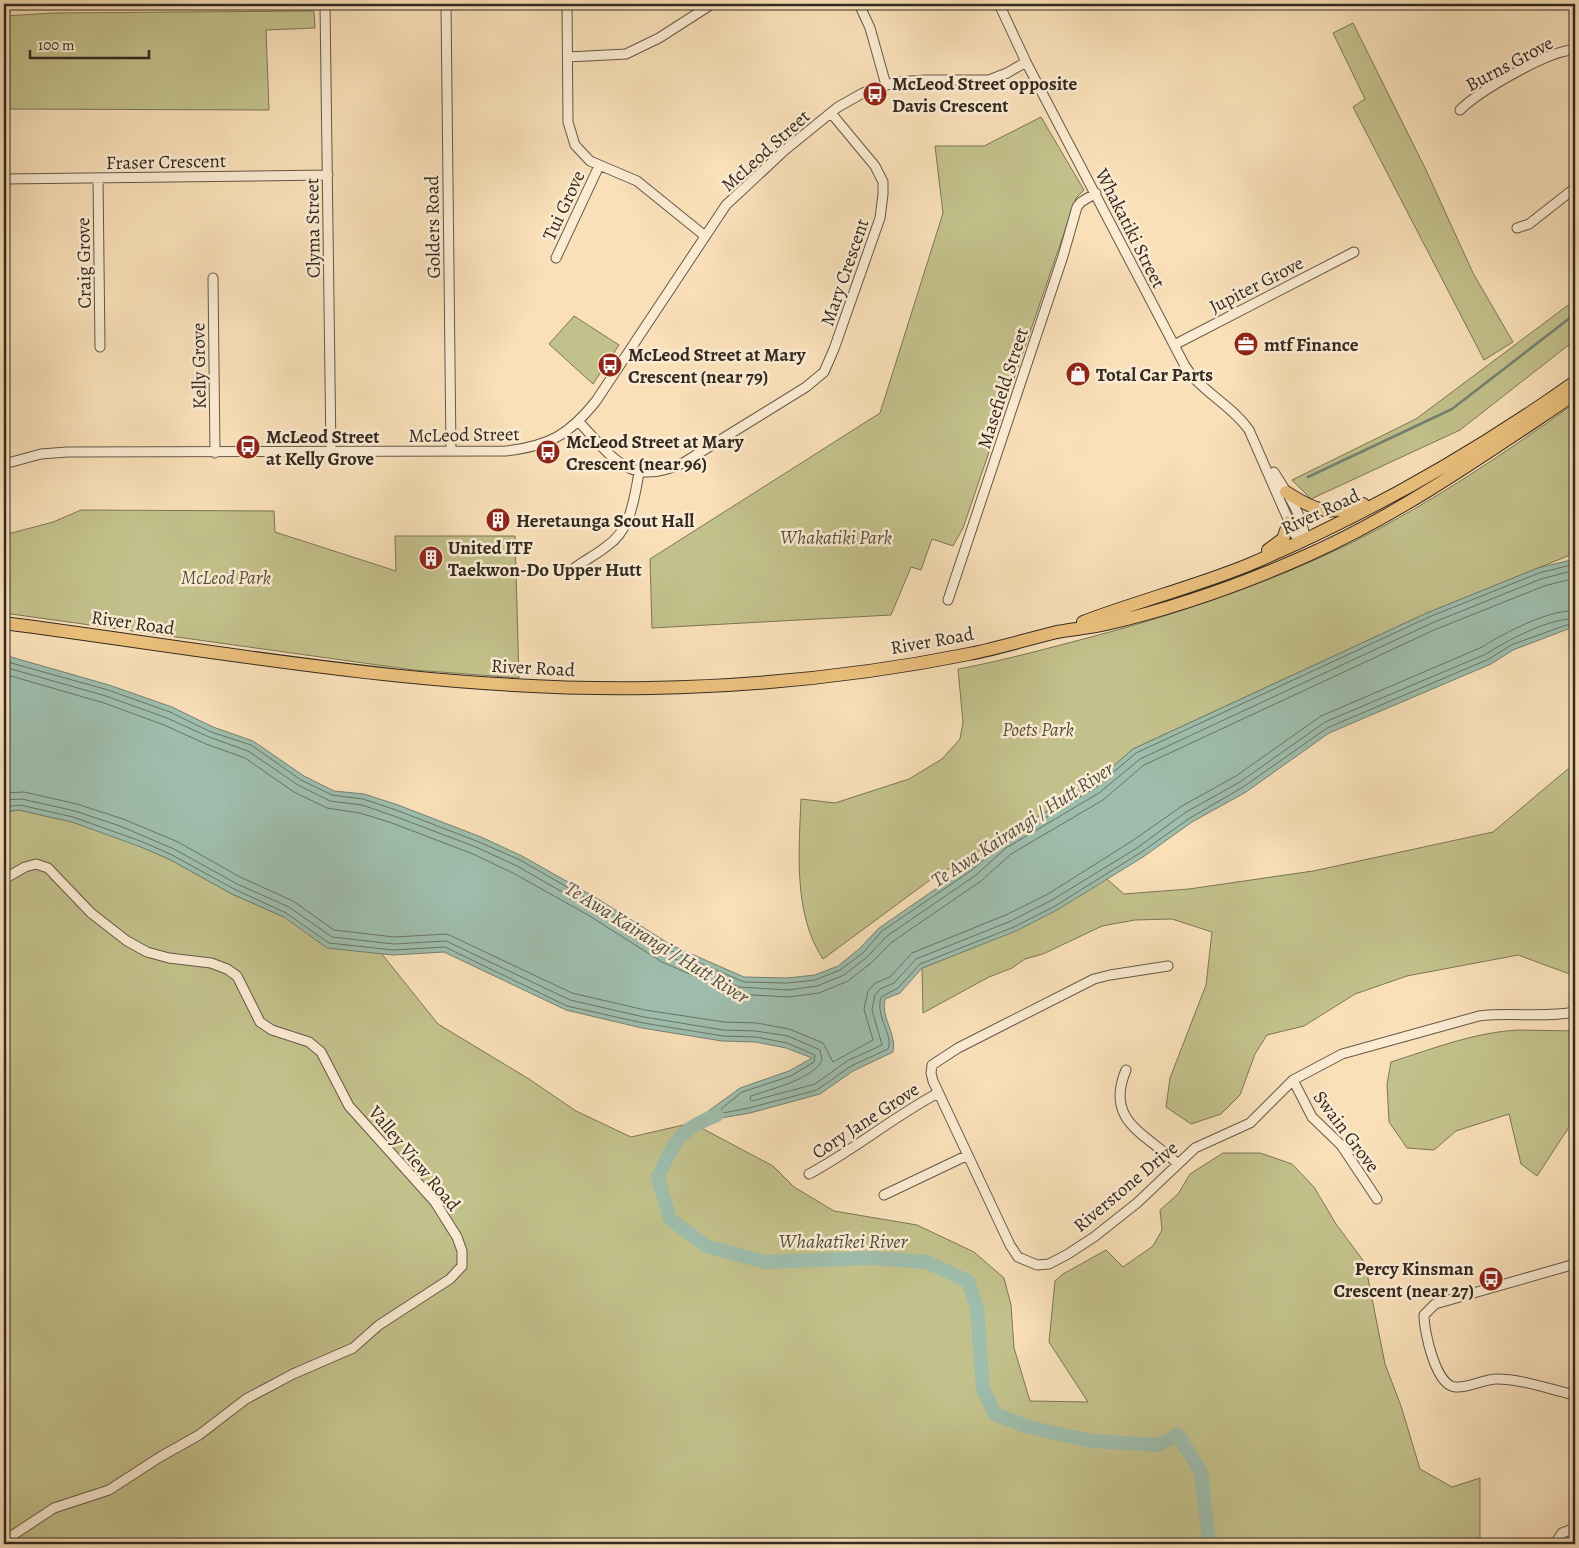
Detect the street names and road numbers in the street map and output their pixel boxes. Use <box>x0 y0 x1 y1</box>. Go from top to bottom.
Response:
street label: Burns Grove <box>1461 30 1558 98</box>
street label: McLeod Street <box>716 104 816 198</box>
street label: Fraser Crescent <box>106 148 226 176</box>
street label: Whakatiki Street <box>1088 163 1172 293</box>
street label: Tui Grove <box>536 166 591 245</box>
street label: Golders Road <box>419 174 447 279</box>
street label: Clyma Street <box>299 178 327 278</box>
street label: Mary Crescent <box>814 215 876 330</box>
street label: Craig Grove <box>70 217 98 309</box>
street label: Jupiter Grove <box>1205 250 1308 320</box>
street label: Kelly Grove <box>185 322 213 409</box>
street label: Masefield Street <box>971 324 1035 452</box>
street label: McLeod Street <box>408 421 520 449</box>
street label: River Road <box>1277 482 1365 541</box>
street label: River Road <box>89 604 177 642</box>
street label: River Road <box>889 621 977 661</box>
street label: River Road <box>490 653 576 683</box>
street label: Cory Jane Grove <box>807 1076 924 1165</box>
street label: Swain Grove <box>1307 1085 1386 1178</box>
street label: Valley View Road <box>362 1100 467 1218</box>
street label: Riverstone Drive <box>1068 1135 1184 1238</box>

